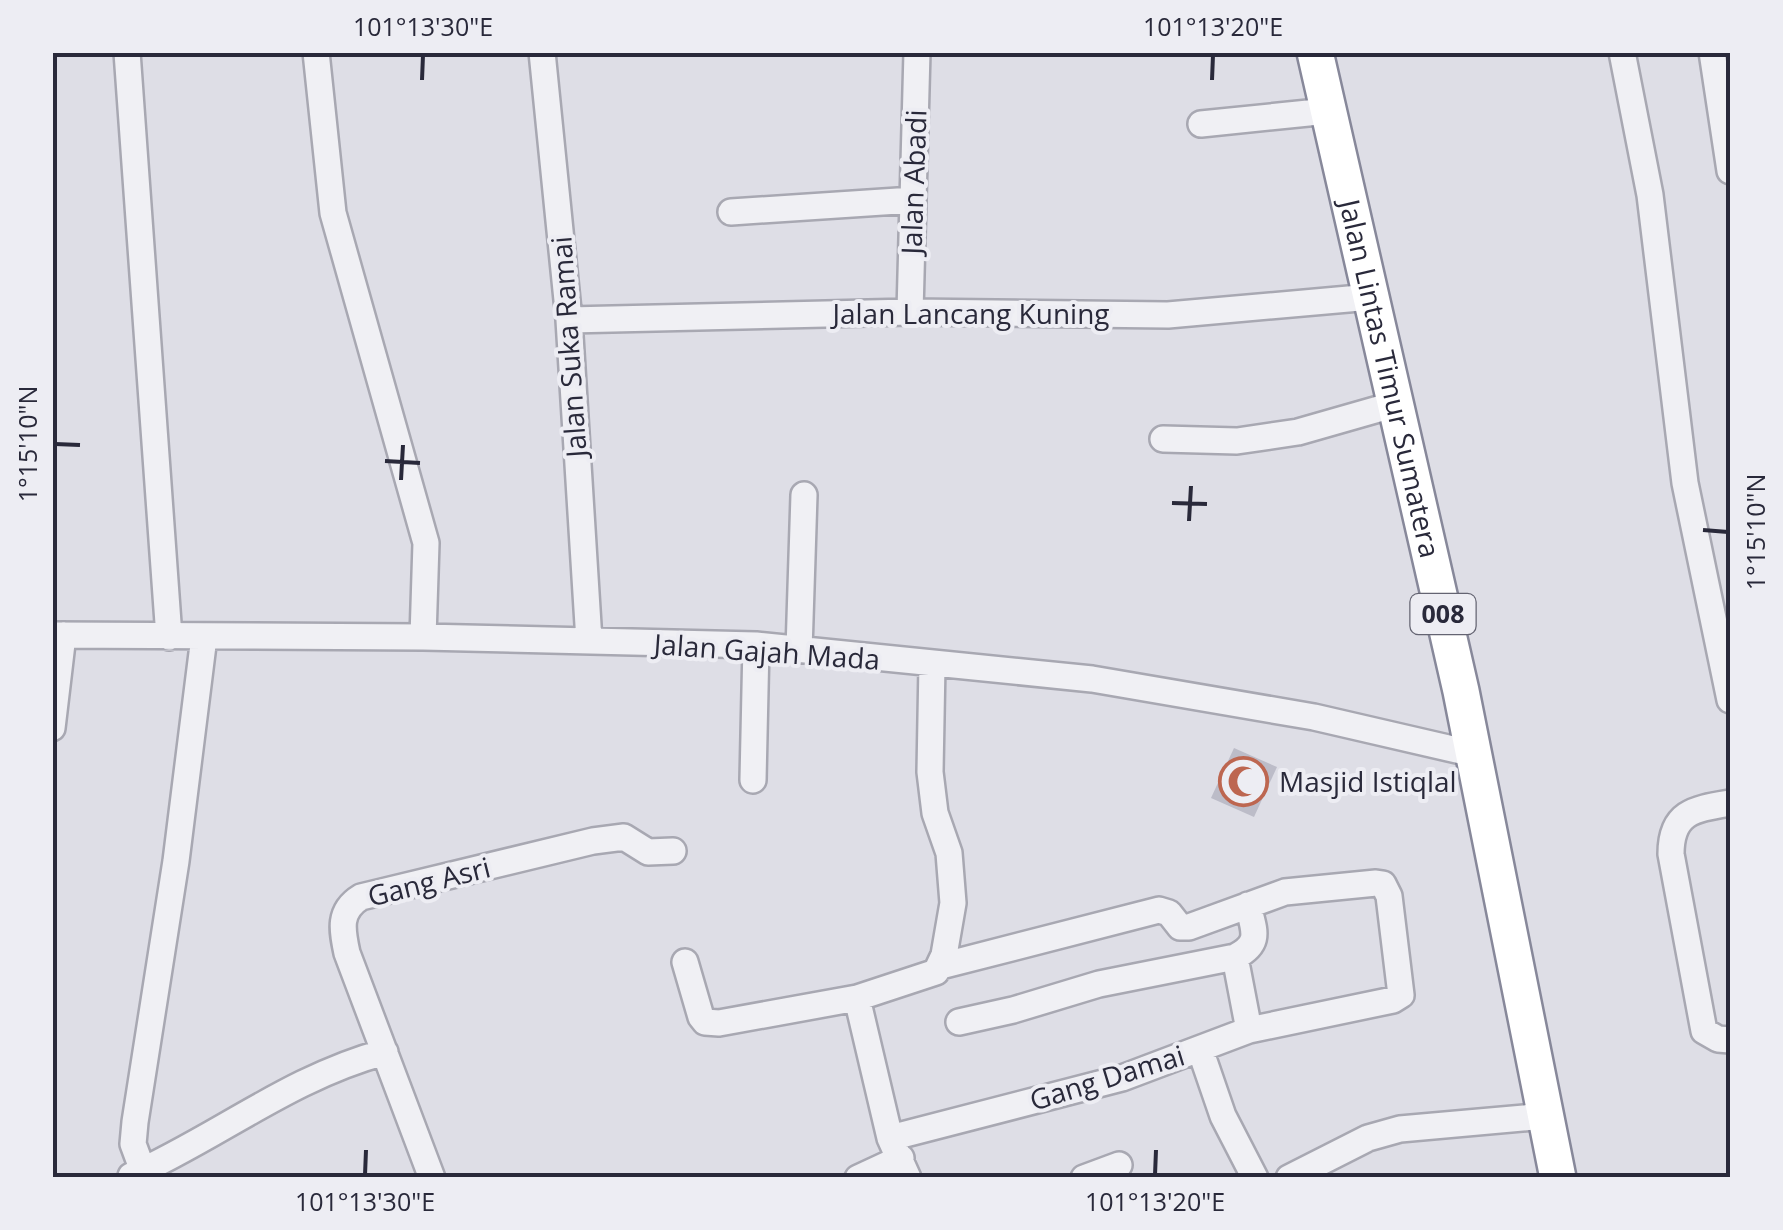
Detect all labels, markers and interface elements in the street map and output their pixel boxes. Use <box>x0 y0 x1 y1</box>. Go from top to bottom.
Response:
text: 101°13'30"E <box>353 9 493 43</box>
text: 101°13'20"E <box>1143 9 1283 43</box>
street label: Jalan Abadi <box>891 109 935 258</box>
street label: Jalan Lintas Timur Sumatera <box>1331 193 1450 561</box>
street label: Jalan Suka Ramai <box>541 235 595 462</box>
street label: Jalan Lancang Kuning <box>829 294 1110 332</box>
text: 1°15'10"N <box>10 386 44 502</box>
text: 1°15'10"N <box>1738 474 1772 590</box>
road number: 008 <box>1410 594 1476 634</box>
street label: Jalan Gajah Mada <box>650 624 881 678</box>
mosque icon: Masjid Istiqlal <box>1218 756 1270 808</box>
place label: Masjid Istiqlal <box>1279 762 1457 800</box>
street label: Gang Asri <box>363 847 494 915</box>
street label: Gang Damai <box>1025 1035 1189 1119</box>
text: 101°13'30"E <box>295 1184 435 1218</box>
text: 101°13'20"E <box>1085 1184 1225 1218</box>

